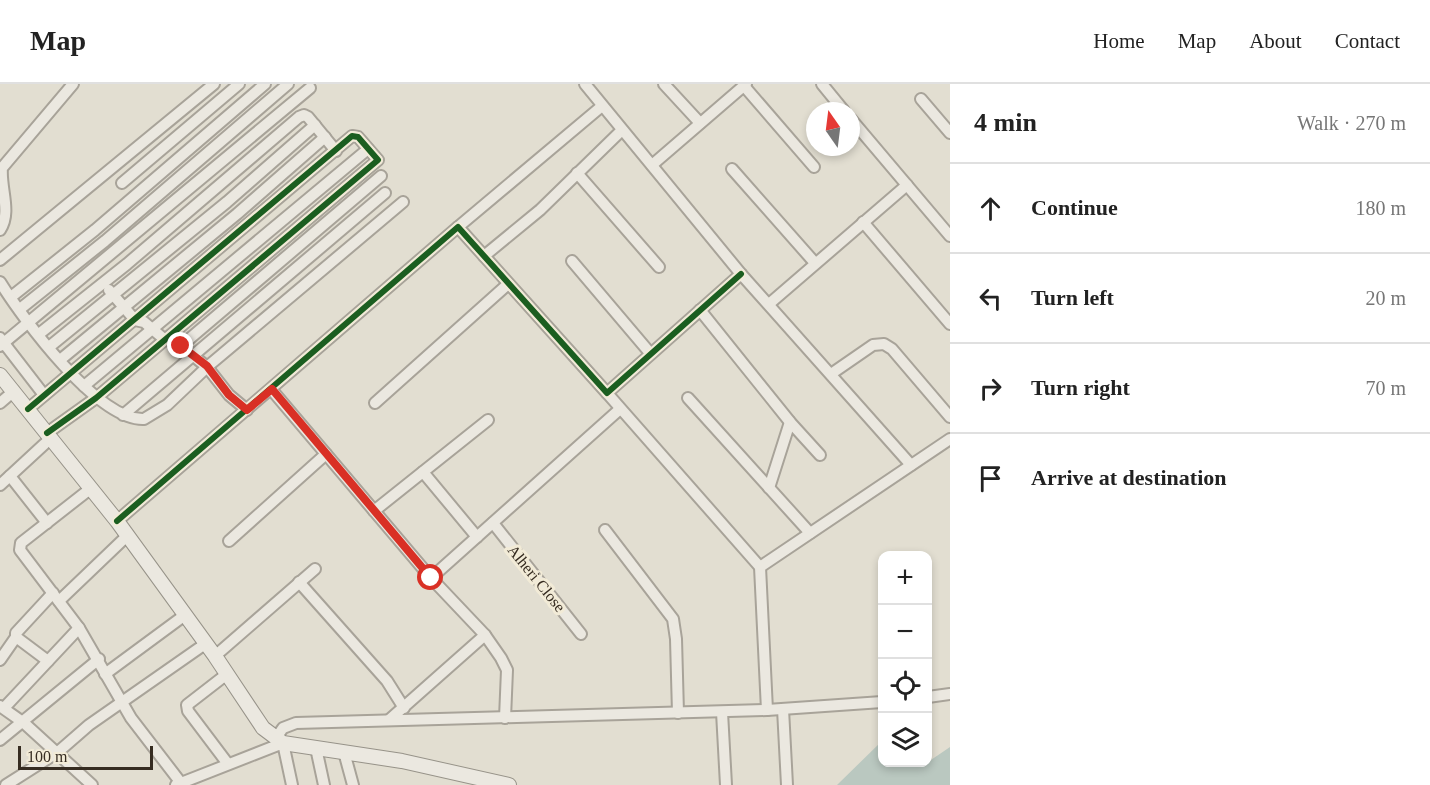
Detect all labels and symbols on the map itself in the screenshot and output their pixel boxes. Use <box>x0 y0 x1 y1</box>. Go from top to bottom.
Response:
north arrow <box>806 102 860 156</box>
route end <box>167 332 193 358</box>
street label: Alheri Close <box>504 541 569 615</box>
route start <box>417 564 443 590</box>
scale bar <box>18 743 153 770</box>

